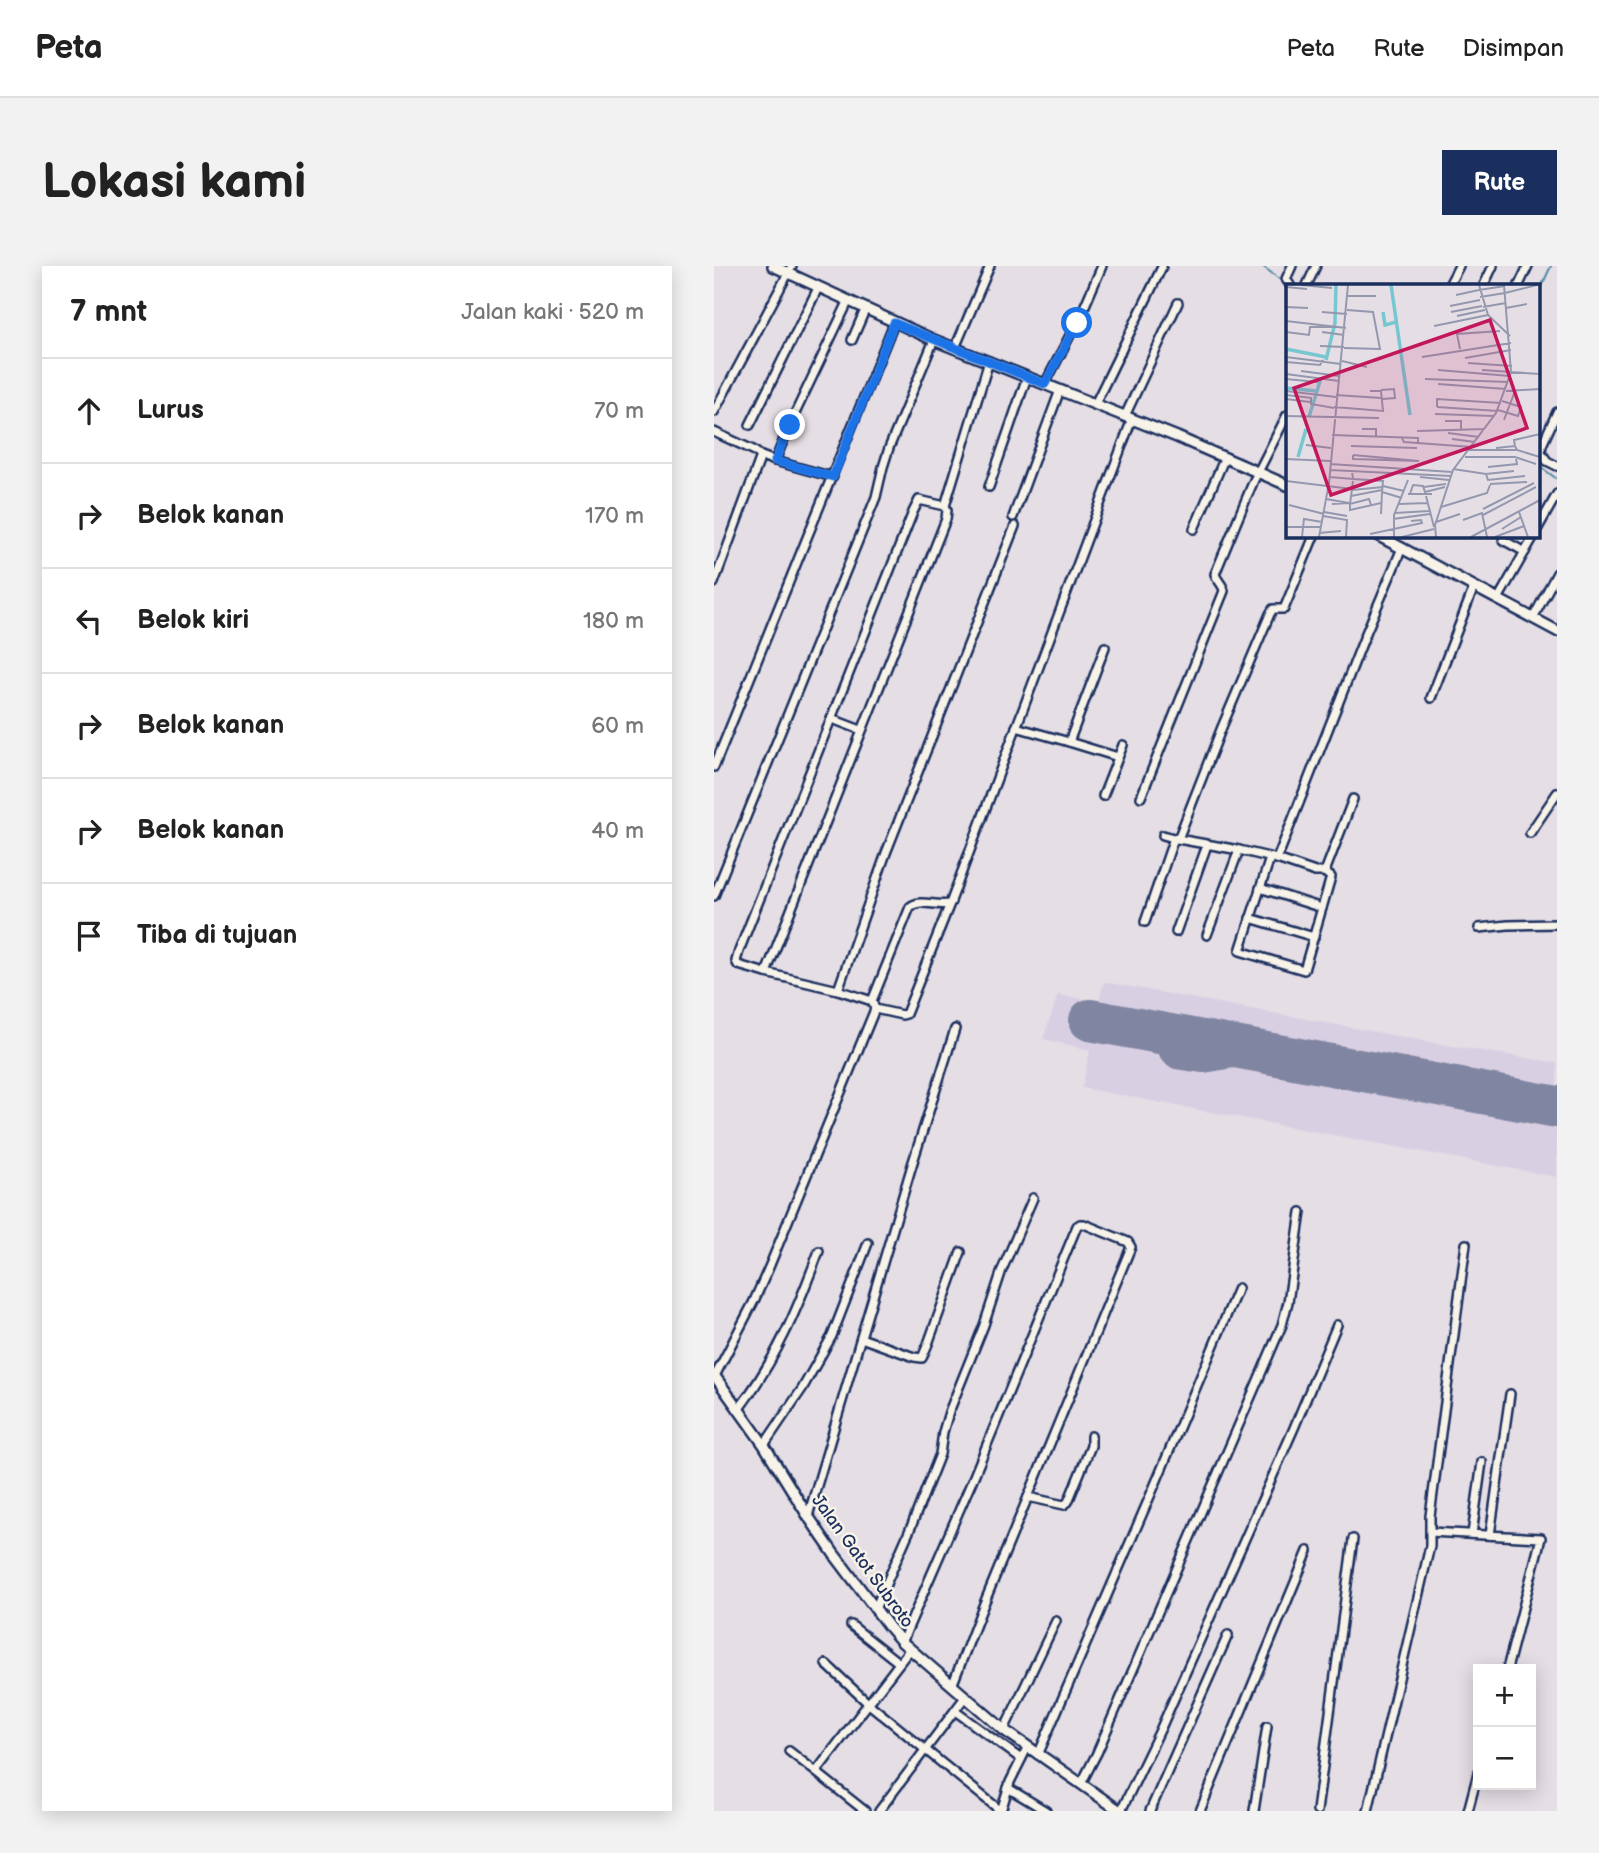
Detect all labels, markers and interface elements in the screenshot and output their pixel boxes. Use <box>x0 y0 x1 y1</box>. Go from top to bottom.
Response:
text: Peta <box>35 28 103 68</box>
text: Peta <box>1287 34 1335 63</box>
text: Rute <box>1373 34 1425 63</box>
text: Disimpan <box>1463 34 1564 63</box>
button: Rute <box>1442 150 1557 215</box>
text: Lokasi kami <box>42 153 306 212</box>
inset map <box>1286 284 1539 537</box>
text: 7 mnt <box>70 294 147 330</box>
text: Jalan kaki · 520 m <box>461 298 644 326</box>
route start <box>1061 307 1092 338</box>
icon: ahead <box>70 392 108 430</box>
text: Lurus <box>137 395 204 426</box>
text: 70 m <box>594 397 644 425</box>
route end <box>774 409 805 440</box>
icon: right <box>70 497 108 535</box>
text: Belok kanan <box>137 500 284 531</box>
text: 170 m <box>585 502 644 530</box>
icon: left <box>70 602 108 640</box>
text: Belok kiri <box>137 605 249 636</box>
text: 180 m <box>583 607 644 635</box>
icon: right <box>70 707 108 745</box>
text: Belok kanan <box>137 710 284 741</box>
text: 60 m <box>591 712 644 740</box>
icon: right <box>70 812 108 850</box>
text: Belok kanan <box>137 815 284 846</box>
text: 40 m <box>591 817 644 845</box>
icon: arrive <box>70 917 108 955</box>
text: Tiba di tujuan <box>137 920 297 951</box>
street label: Jalan Gatot Subroto <box>807 1491 918 1632</box>
map controls <box>1473 1664 1536 1790</box>
button: + <box>1473 1664 1536 1727</box>
button: − <box>1473 1727 1536 1790</box>

